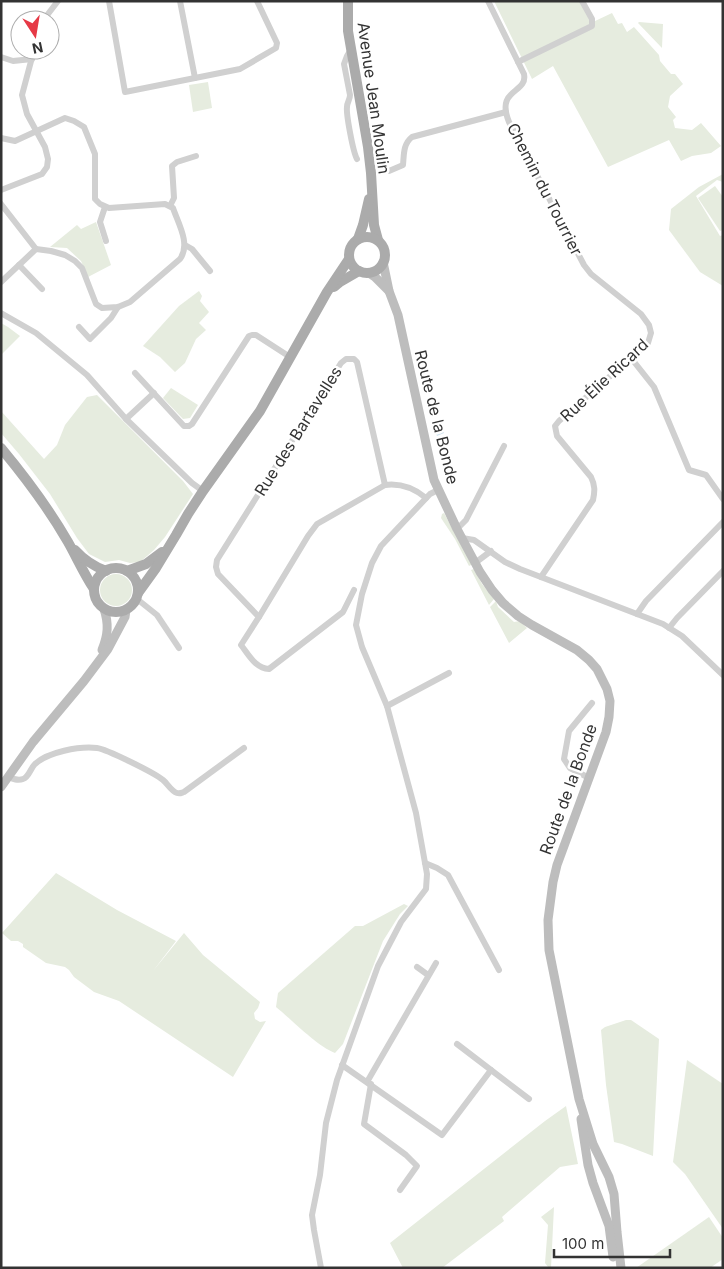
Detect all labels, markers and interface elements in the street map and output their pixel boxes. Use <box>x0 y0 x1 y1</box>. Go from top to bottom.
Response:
north arrow <box>10 10 60 60</box>
street label: Avenue Jean Moulin <box>353 21 395 175</box>
text: N <box>31 39 45 58</box>
street label: Chemin du Tourrier <box>503 119 587 259</box>
street label: Rue Élie Ricard <box>556 334 652 426</box>
street label: Route de la Bonde <box>411 348 463 486</box>
street label: Rue des Bartavelles <box>250 363 346 499</box>
street label: Route de la Bonde <box>535 721 601 857</box>
scale bar <box>554 1226 670 1258</box>
text: 100 m <box>562 1234 604 1253</box>

